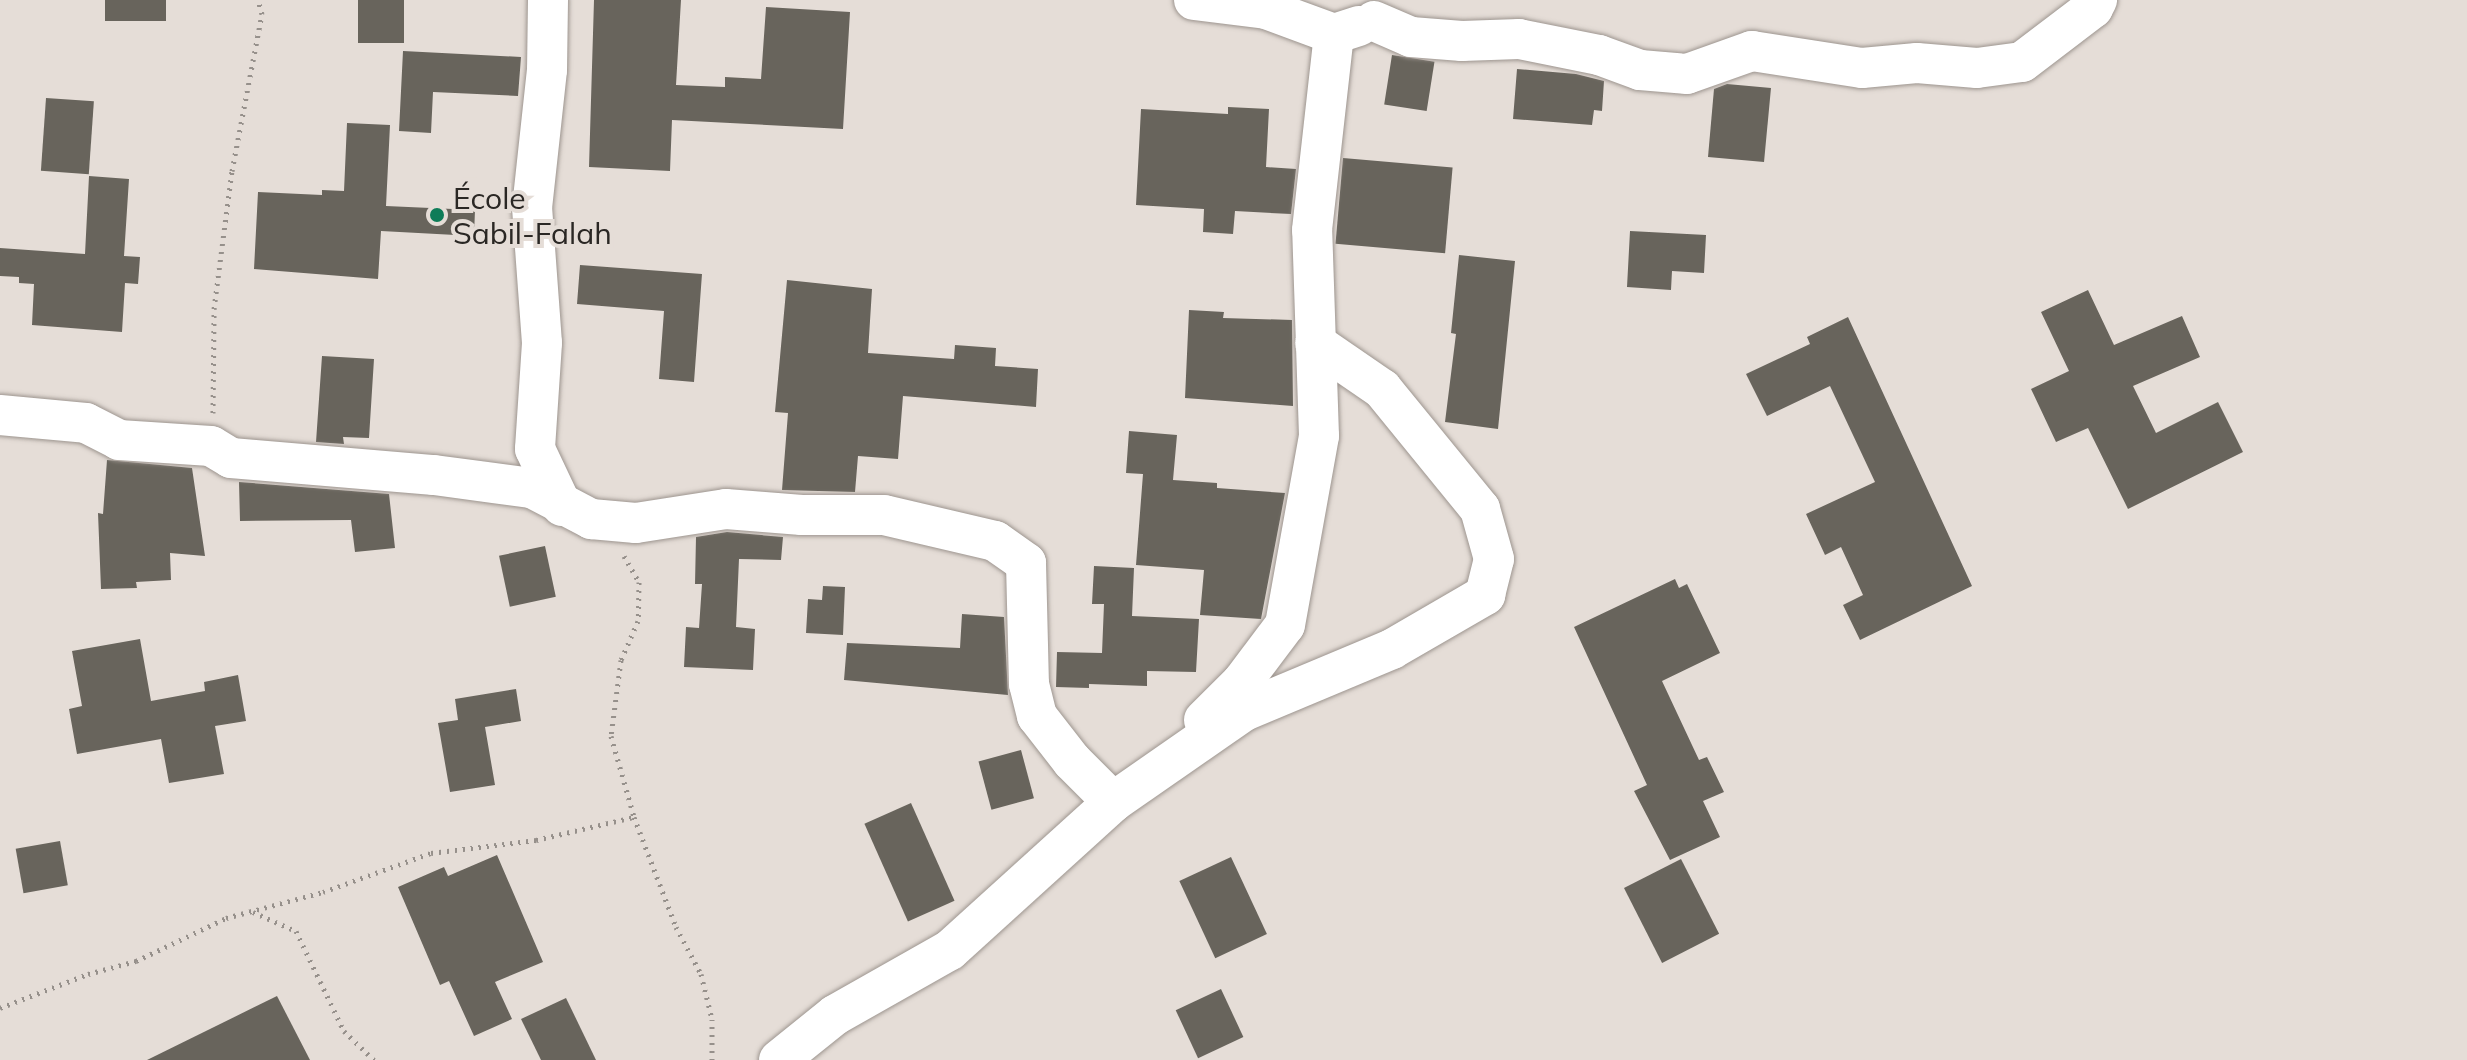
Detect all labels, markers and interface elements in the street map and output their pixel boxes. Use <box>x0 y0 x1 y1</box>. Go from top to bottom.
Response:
place label: École Sabil-Falah <box>453 180 612 250</box>
marker: École Sabil-Falah <box>428 206 446 224</box>

